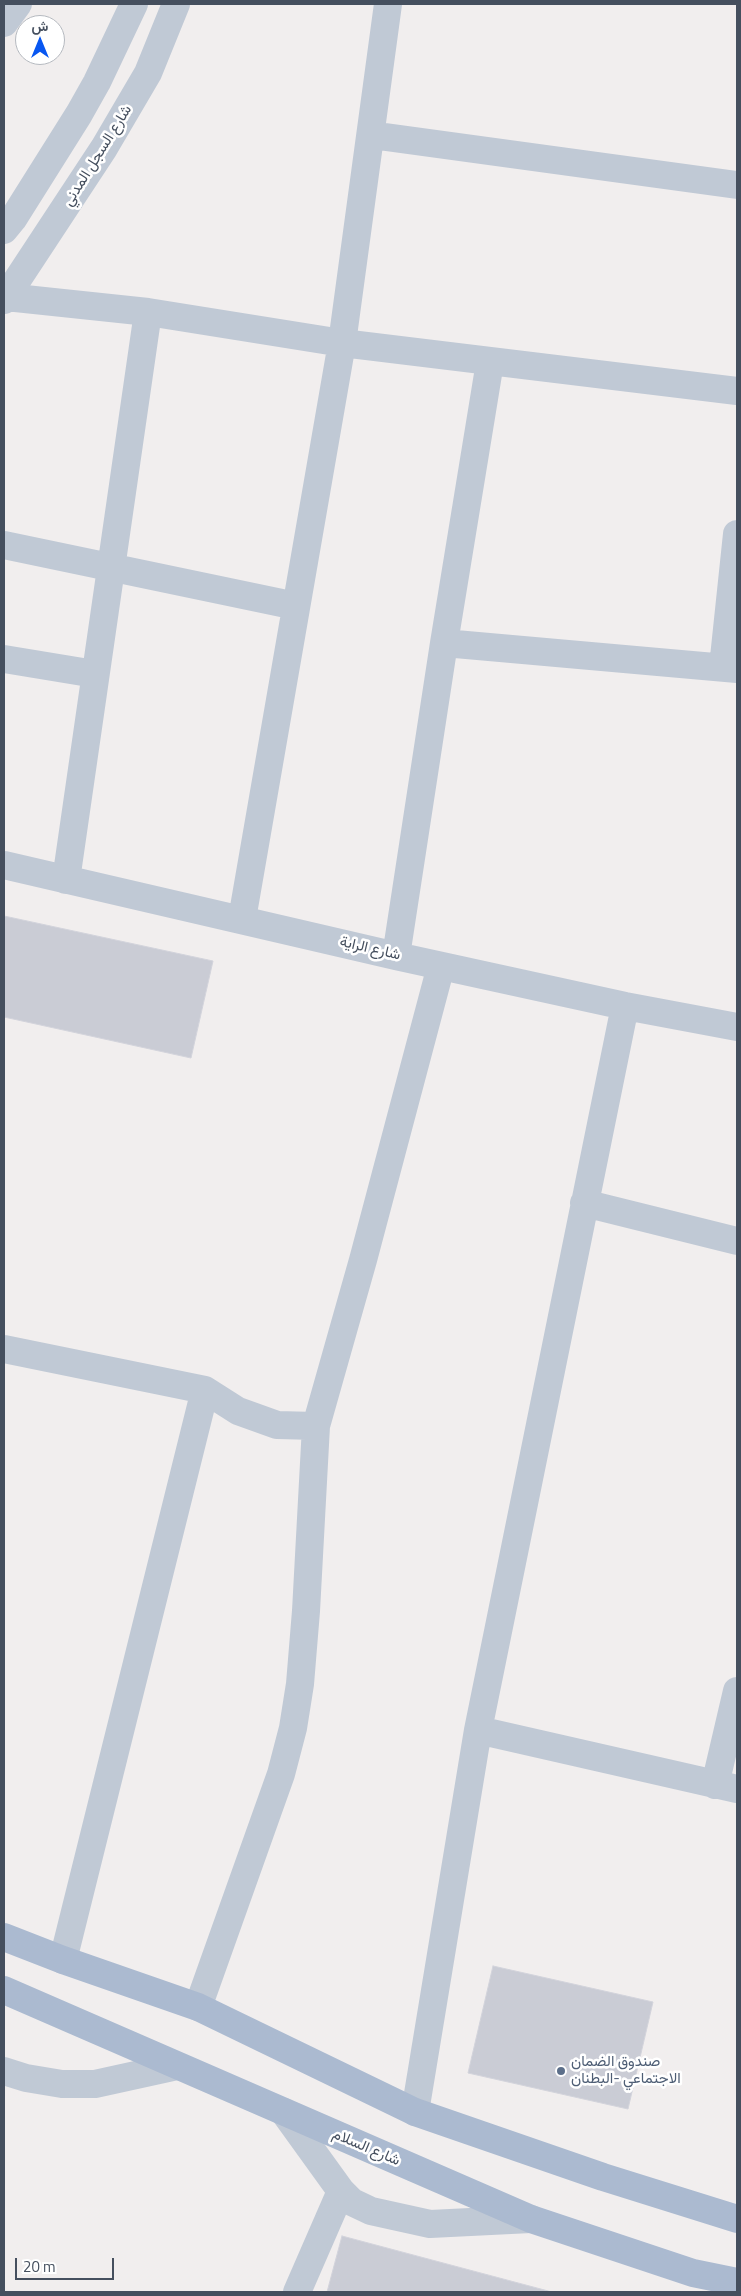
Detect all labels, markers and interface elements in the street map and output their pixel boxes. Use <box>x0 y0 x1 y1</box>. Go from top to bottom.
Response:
north arrow <box>15 15 65 65</box>
text: ش <box>32 15 48 36</box>
street label: شارع السجل المدني <box>60 102 136 210</box>
street label: شارع الراية <box>338 933 402 965</box>
place label: صندوق الضمان الاجتماعي -البطنان <box>571 2053 681 2088</box>
marker: صندوق الضمان الاجتماعي -البطنان <box>555 2065 567 2077</box>
street label: شارع السلام <box>329 2126 403 2170</box>
scale bar <box>18 2248 116 2280</box>
text: 20 m <box>23 2255 56 2278</box>

